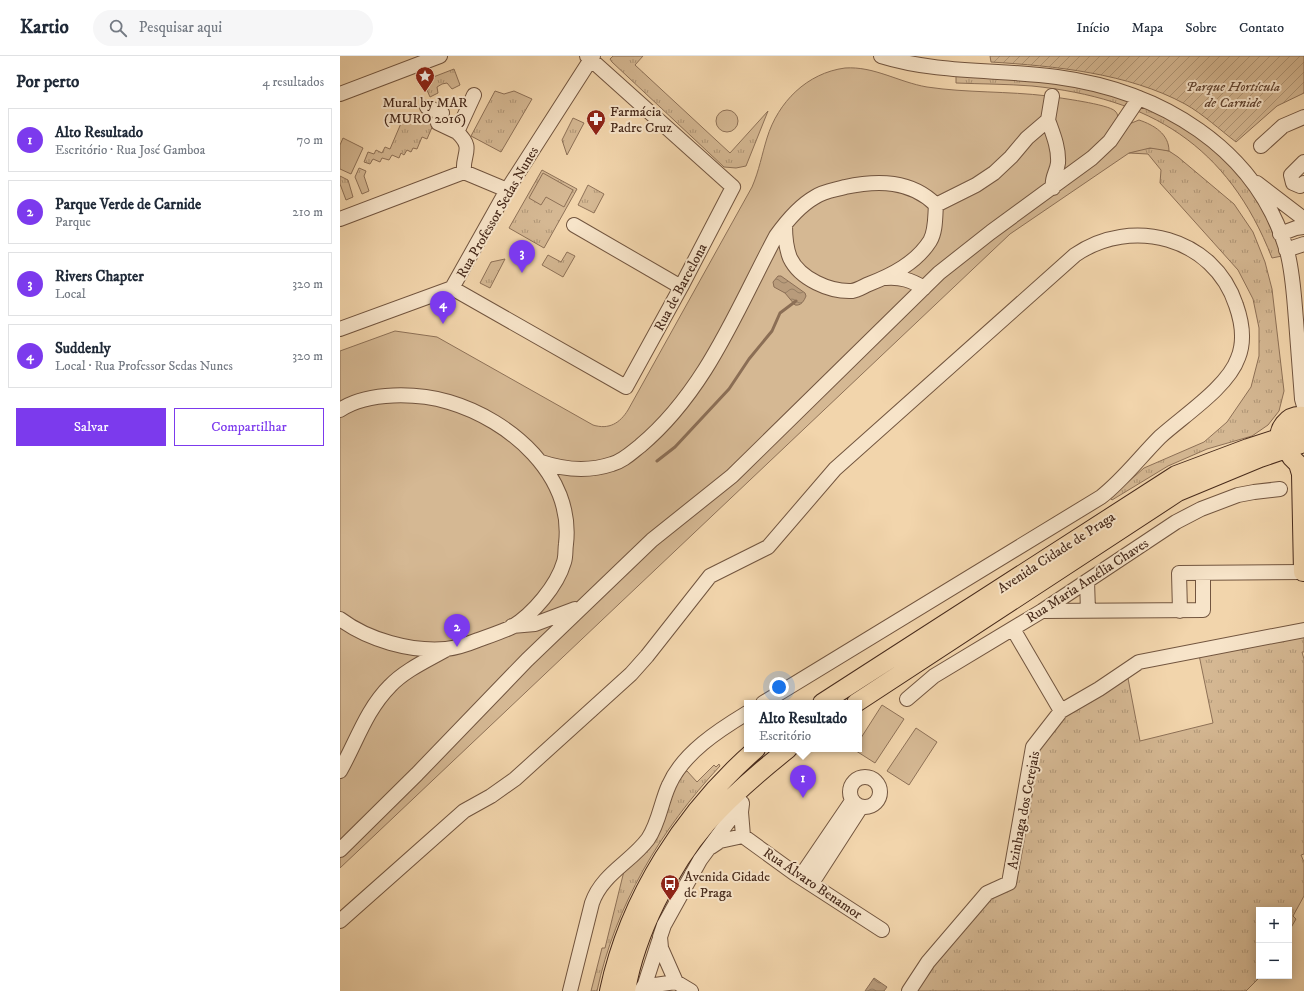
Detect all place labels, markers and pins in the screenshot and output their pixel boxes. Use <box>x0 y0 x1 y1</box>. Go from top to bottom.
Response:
place icon: Mural by MAR (MURO 2016) <box>414 65 436 93</box>
place label: Mural by MAR (MURO 2016) <box>383 94 468 128</box>
place label: Farmácia Padre Cruz <box>610 103 672 137</box>
pharmacy icon: Farmácia Padre Cruz <box>585 108 607 136</box>
pin: 3 <box>509 240 535 273</box>
pin: 4 <box>430 291 456 324</box>
pin: 2 <box>444 614 470 647</box>
pin: 1 <box>790 765 816 798</box>
place label: Avenida Cidade de Praga <box>684 868 770 902</box>
bus stop icon: Avenida Cidade de Praga <box>659 873 681 901</box>

